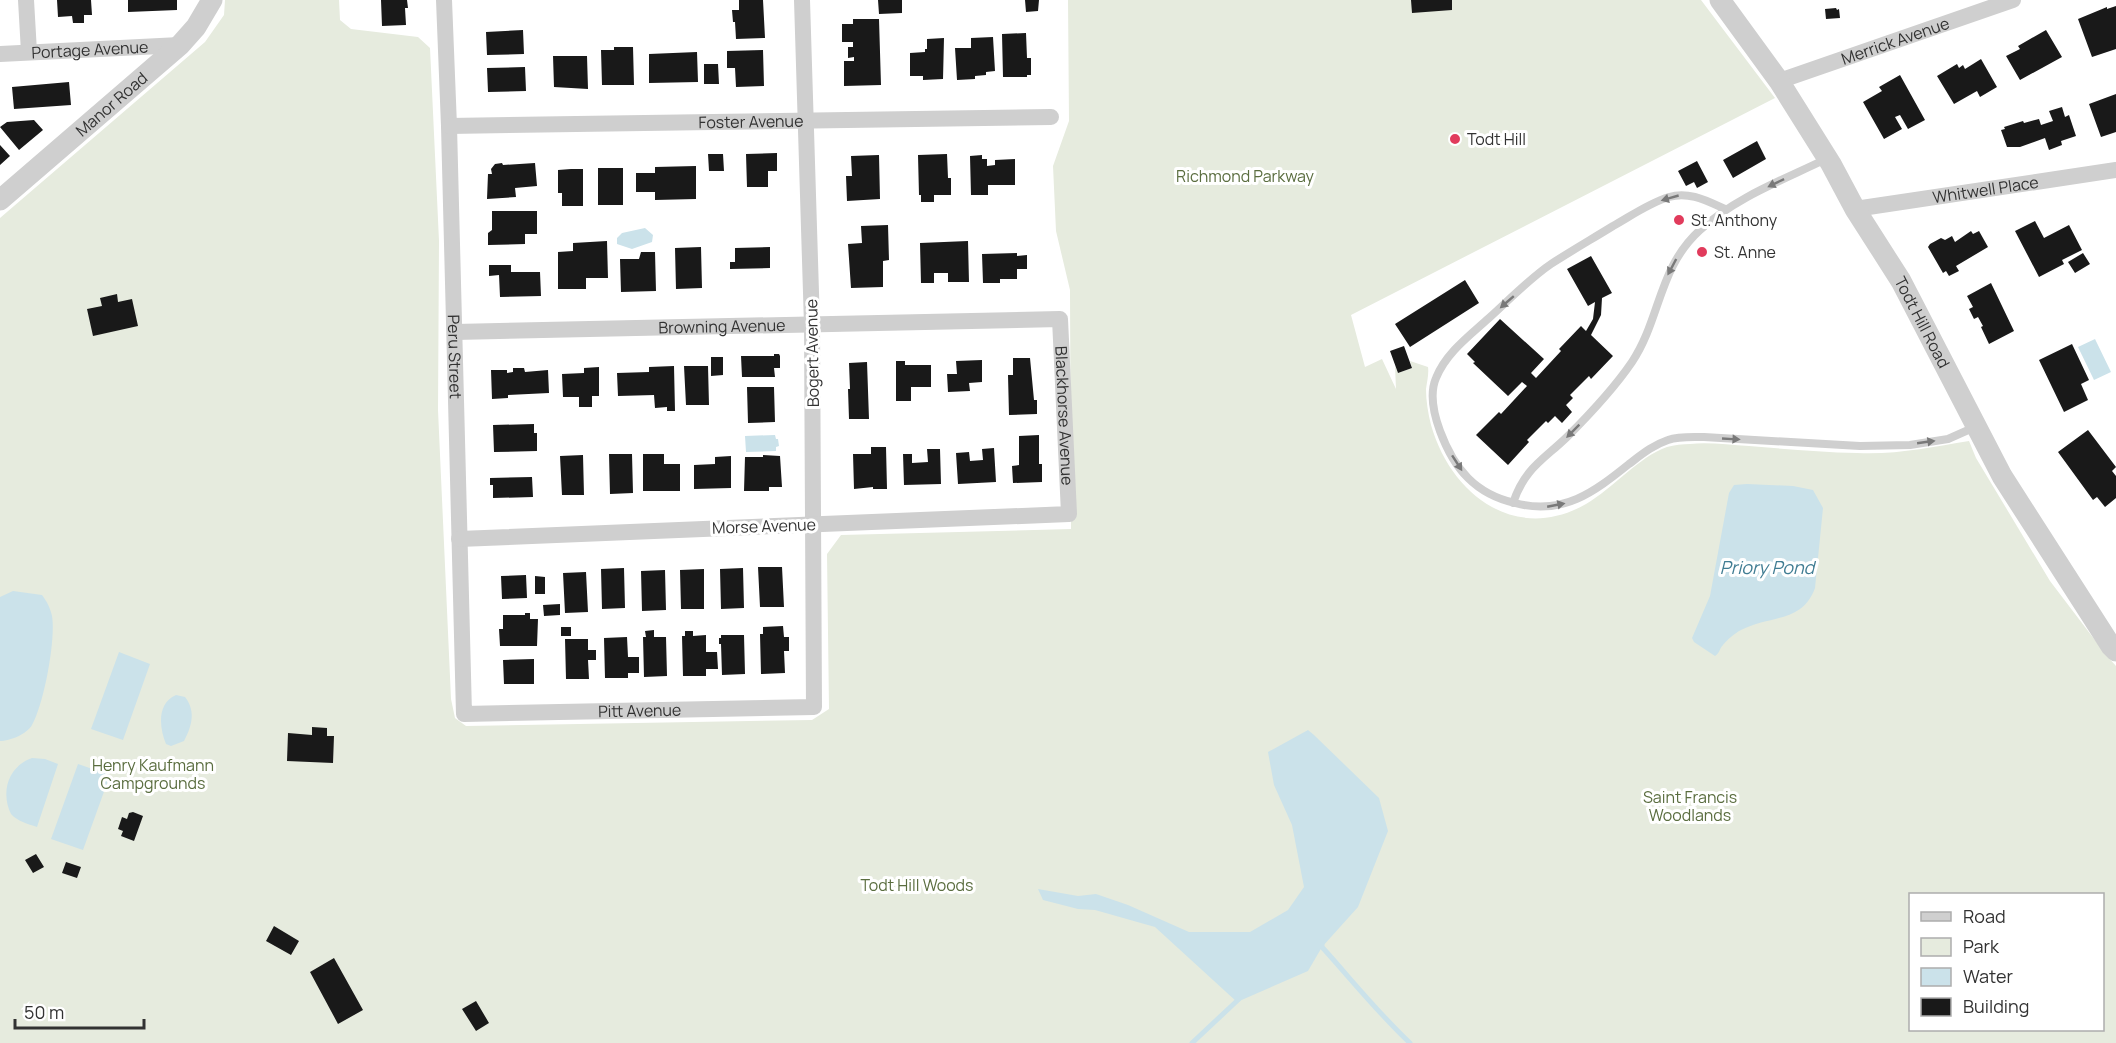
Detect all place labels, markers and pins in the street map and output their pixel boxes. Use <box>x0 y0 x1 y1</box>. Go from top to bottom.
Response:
place label: Todt Hill <box>1467 128 1526 150</box>
marker: Todt Hill <box>1448 132 1462 146</box>
place label: St. Anthony <box>1691 209 1778 231</box>
marker: St. Anthony <box>1672 213 1686 227</box>
place label: St. Anne <box>1714 241 1776 263</box>
marker: St. Anne <box>1695 245 1709 259</box>

